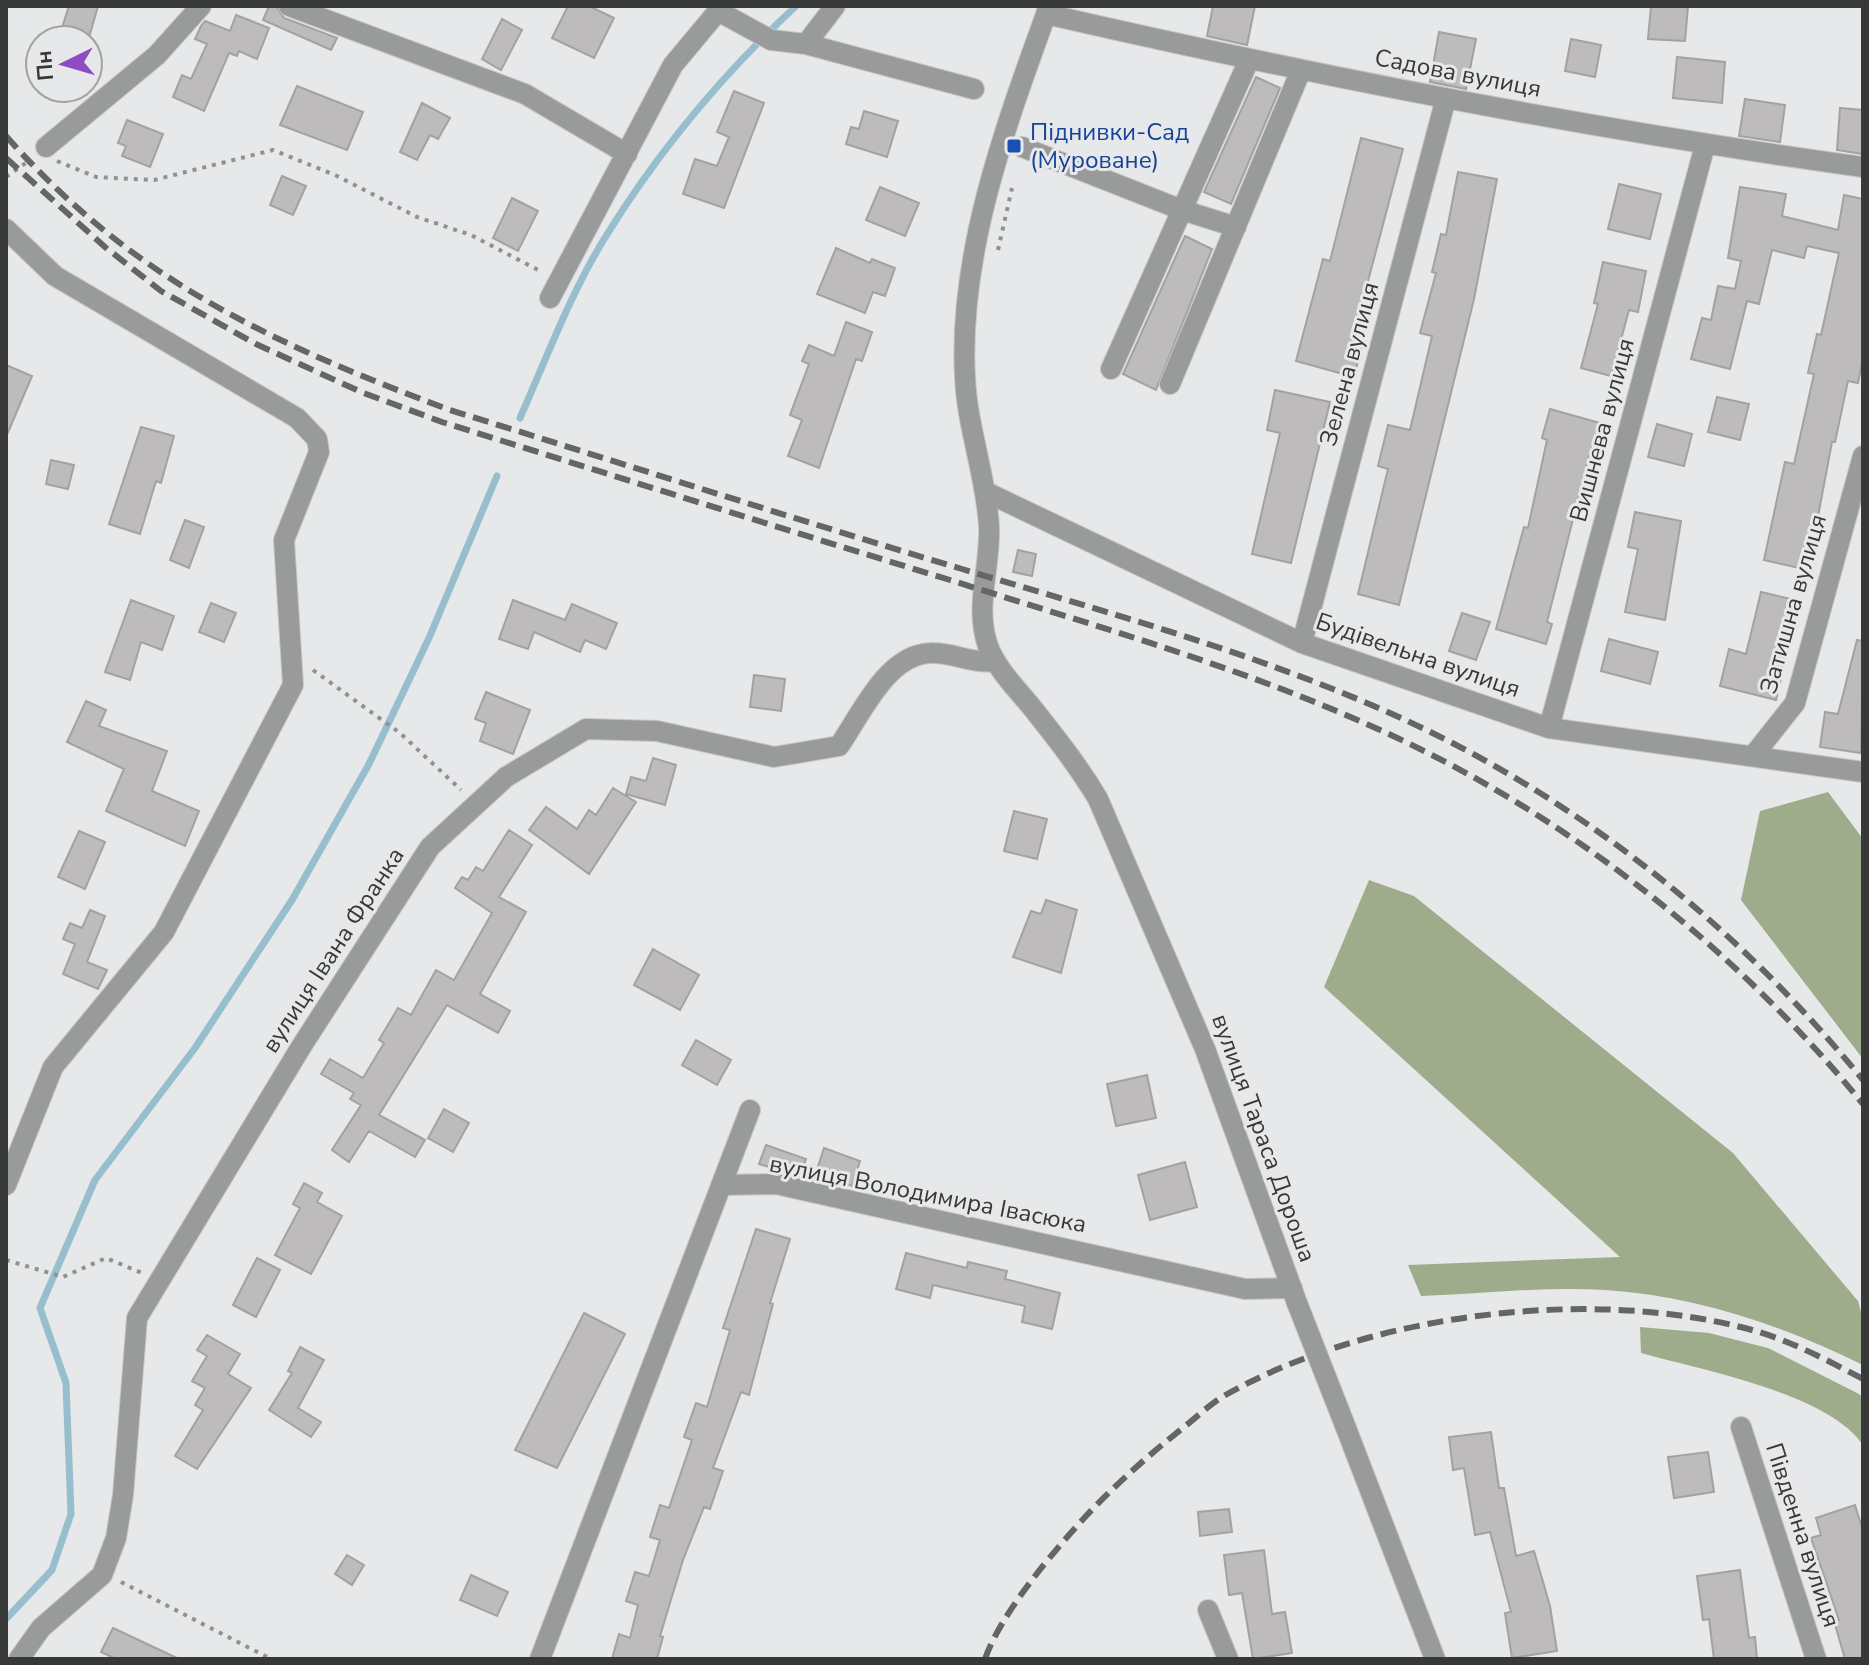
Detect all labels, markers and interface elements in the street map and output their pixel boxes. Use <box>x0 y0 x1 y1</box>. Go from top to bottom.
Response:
north arrow <box>24 24 104 104</box>
street label: Садова вулиця <box>1372 41 1544 105</box>
text: Пн <box>29 49 61 82</box>
place label: Піднивки-Сад (Муроване) <box>1030 116 1189 176</box>
marker: Піднивки-Сад (Муроване) <box>1005 137 1023 155</box>
street label: Зелена вулиця <box>1312 279 1386 449</box>
street label: Вишнева вулиця <box>1562 335 1642 525</box>
street label: Затишна вулиця <box>1752 510 1834 698</box>
street label: Будівельна вулиця <box>1312 605 1524 705</box>
street label: вулиця Івана Франка <box>255 841 411 1059</box>
street label: вулиця Тараса Дороша <box>1204 1010 1324 1266</box>
street label: вулиця Володимира Івасюка <box>767 1148 1089 1240</box>
street label: Південна вулиця <box>1758 1439 1848 1631</box>

